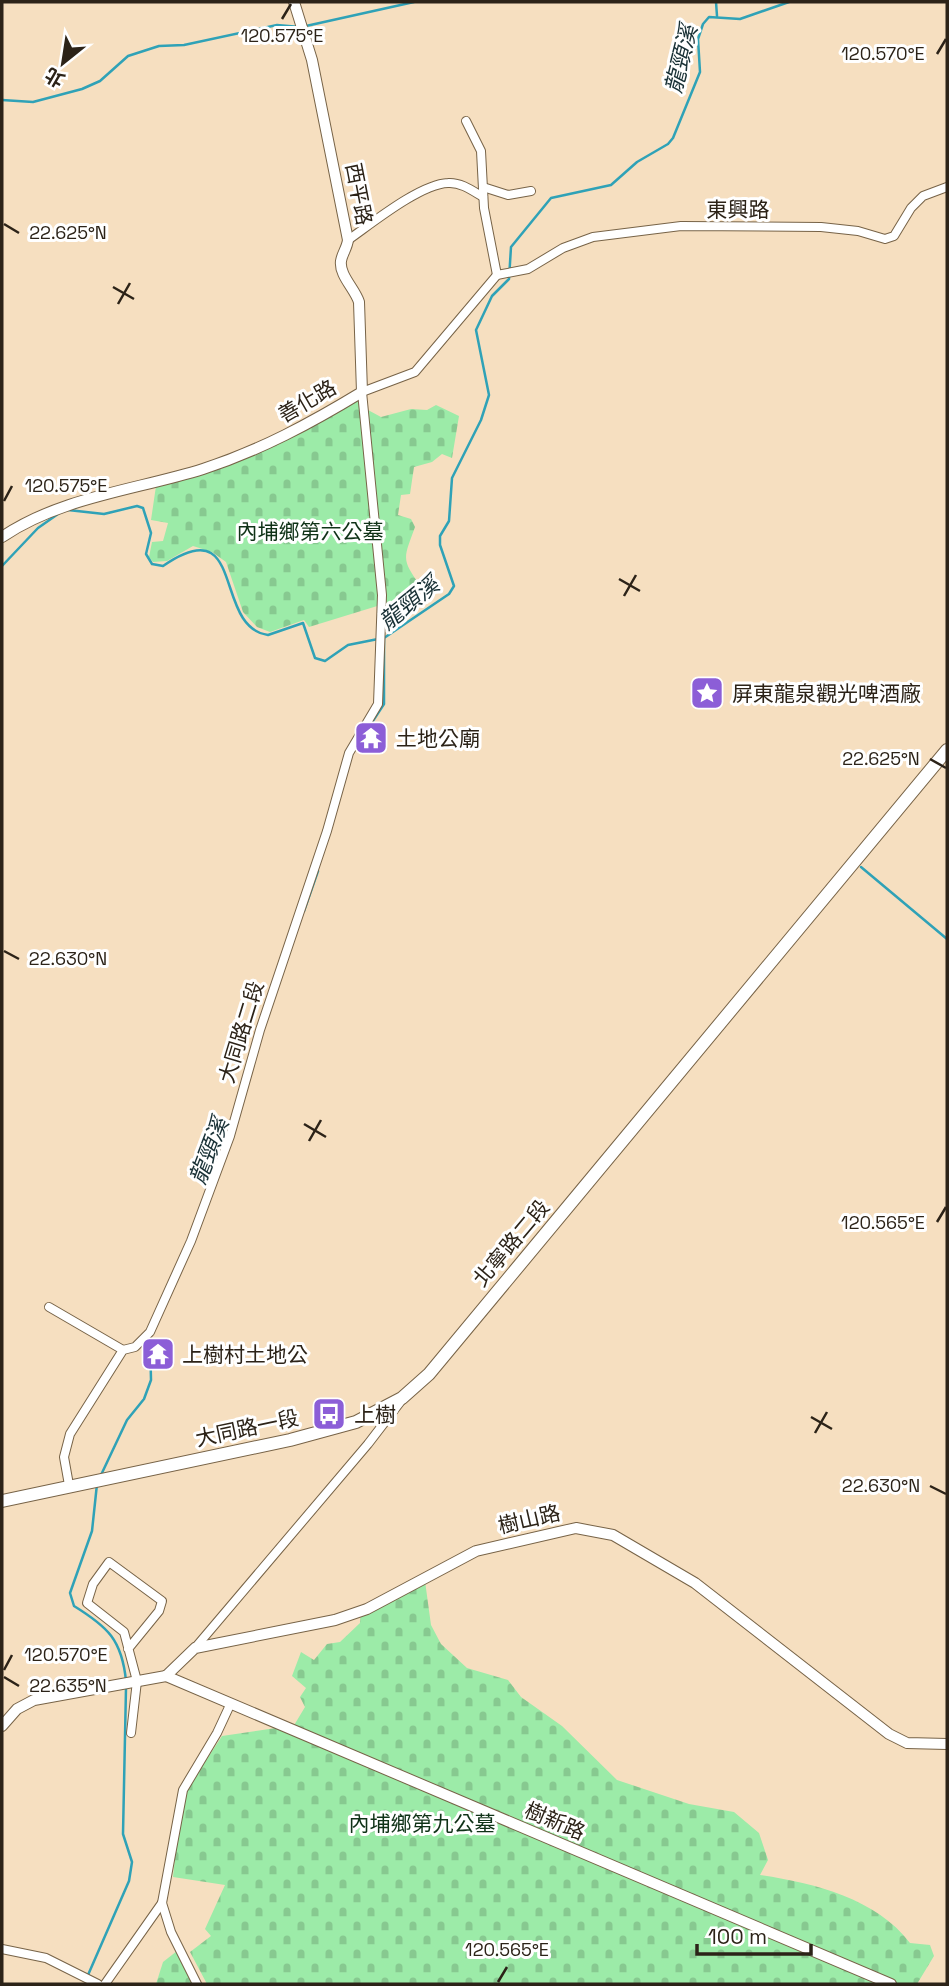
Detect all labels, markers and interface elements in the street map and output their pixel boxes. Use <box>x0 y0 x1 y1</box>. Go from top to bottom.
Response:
water label: 龍頸溪 <box>658 19 705 96</box>
text: 120.575°E <box>241 24 323 47</box>
north arrow <box>28 28 98 98</box>
text: 120.570°E <box>841 42 925 65</box>
text: 北 <box>40 62 69 93</box>
street label: 西平路 <box>340 161 378 227</box>
street label: 東興路 <box>707 196 770 223</box>
text: 22.625°N <box>29 221 107 244</box>
street label: 善化路 <box>273 374 341 428</box>
text: 120.575°E <box>25 474 107 497</box>
park label: 內埔鄉第六公墓 <box>237 518 384 545</box>
water label: 龍頸溪 <box>373 568 448 636</box>
place icon: 屏東龍泉觀光啤酒廠 <box>688 674 726 712</box>
place label: 屏東龍泉觀光啤酒廠 <box>732 680 921 707</box>
temple icon: 土地公廟 <box>352 719 390 757</box>
place label: 土地公廟 <box>396 725 480 752</box>
text: 22.625°N <box>842 747 920 770</box>
text: 22.630°N <box>29 947 107 970</box>
street label: 大同路二段 <box>213 978 269 1086</box>
water label: 龍頸溪 <box>183 1111 236 1189</box>
street label: 北寧路二段 <box>467 1194 555 1292</box>
text: 120.565°E <box>841 1211 925 1234</box>
temple icon: 上樹村土地公 <box>139 1335 177 1373</box>
place label: 上樹村土地公 <box>182 1341 308 1368</box>
bus stop icon: 上樹 <box>310 1395 348 1433</box>
place label: 上樹 <box>354 1401 396 1428</box>
street label: 大同路一段 <box>193 1404 301 1452</box>
text: 22.630°N <box>842 1474 920 1497</box>
street label: 樹山路 <box>495 1499 563 1539</box>
text: 120.570°E <box>24 1643 108 1666</box>
text: 22.635°N <box>29 1674 107 1697</box>
street label: 樹新路 <box>521 1796 589 1846</box>
park label: 內埔鄉第九公墓 <box>349 1810 496 1837</box>
scale bar <box>697 1912 811 1956</box>
text: 100 m <box>708 1923 767 1950</box>
text: 120.565°E <box>465 1938 549 1961</box>

